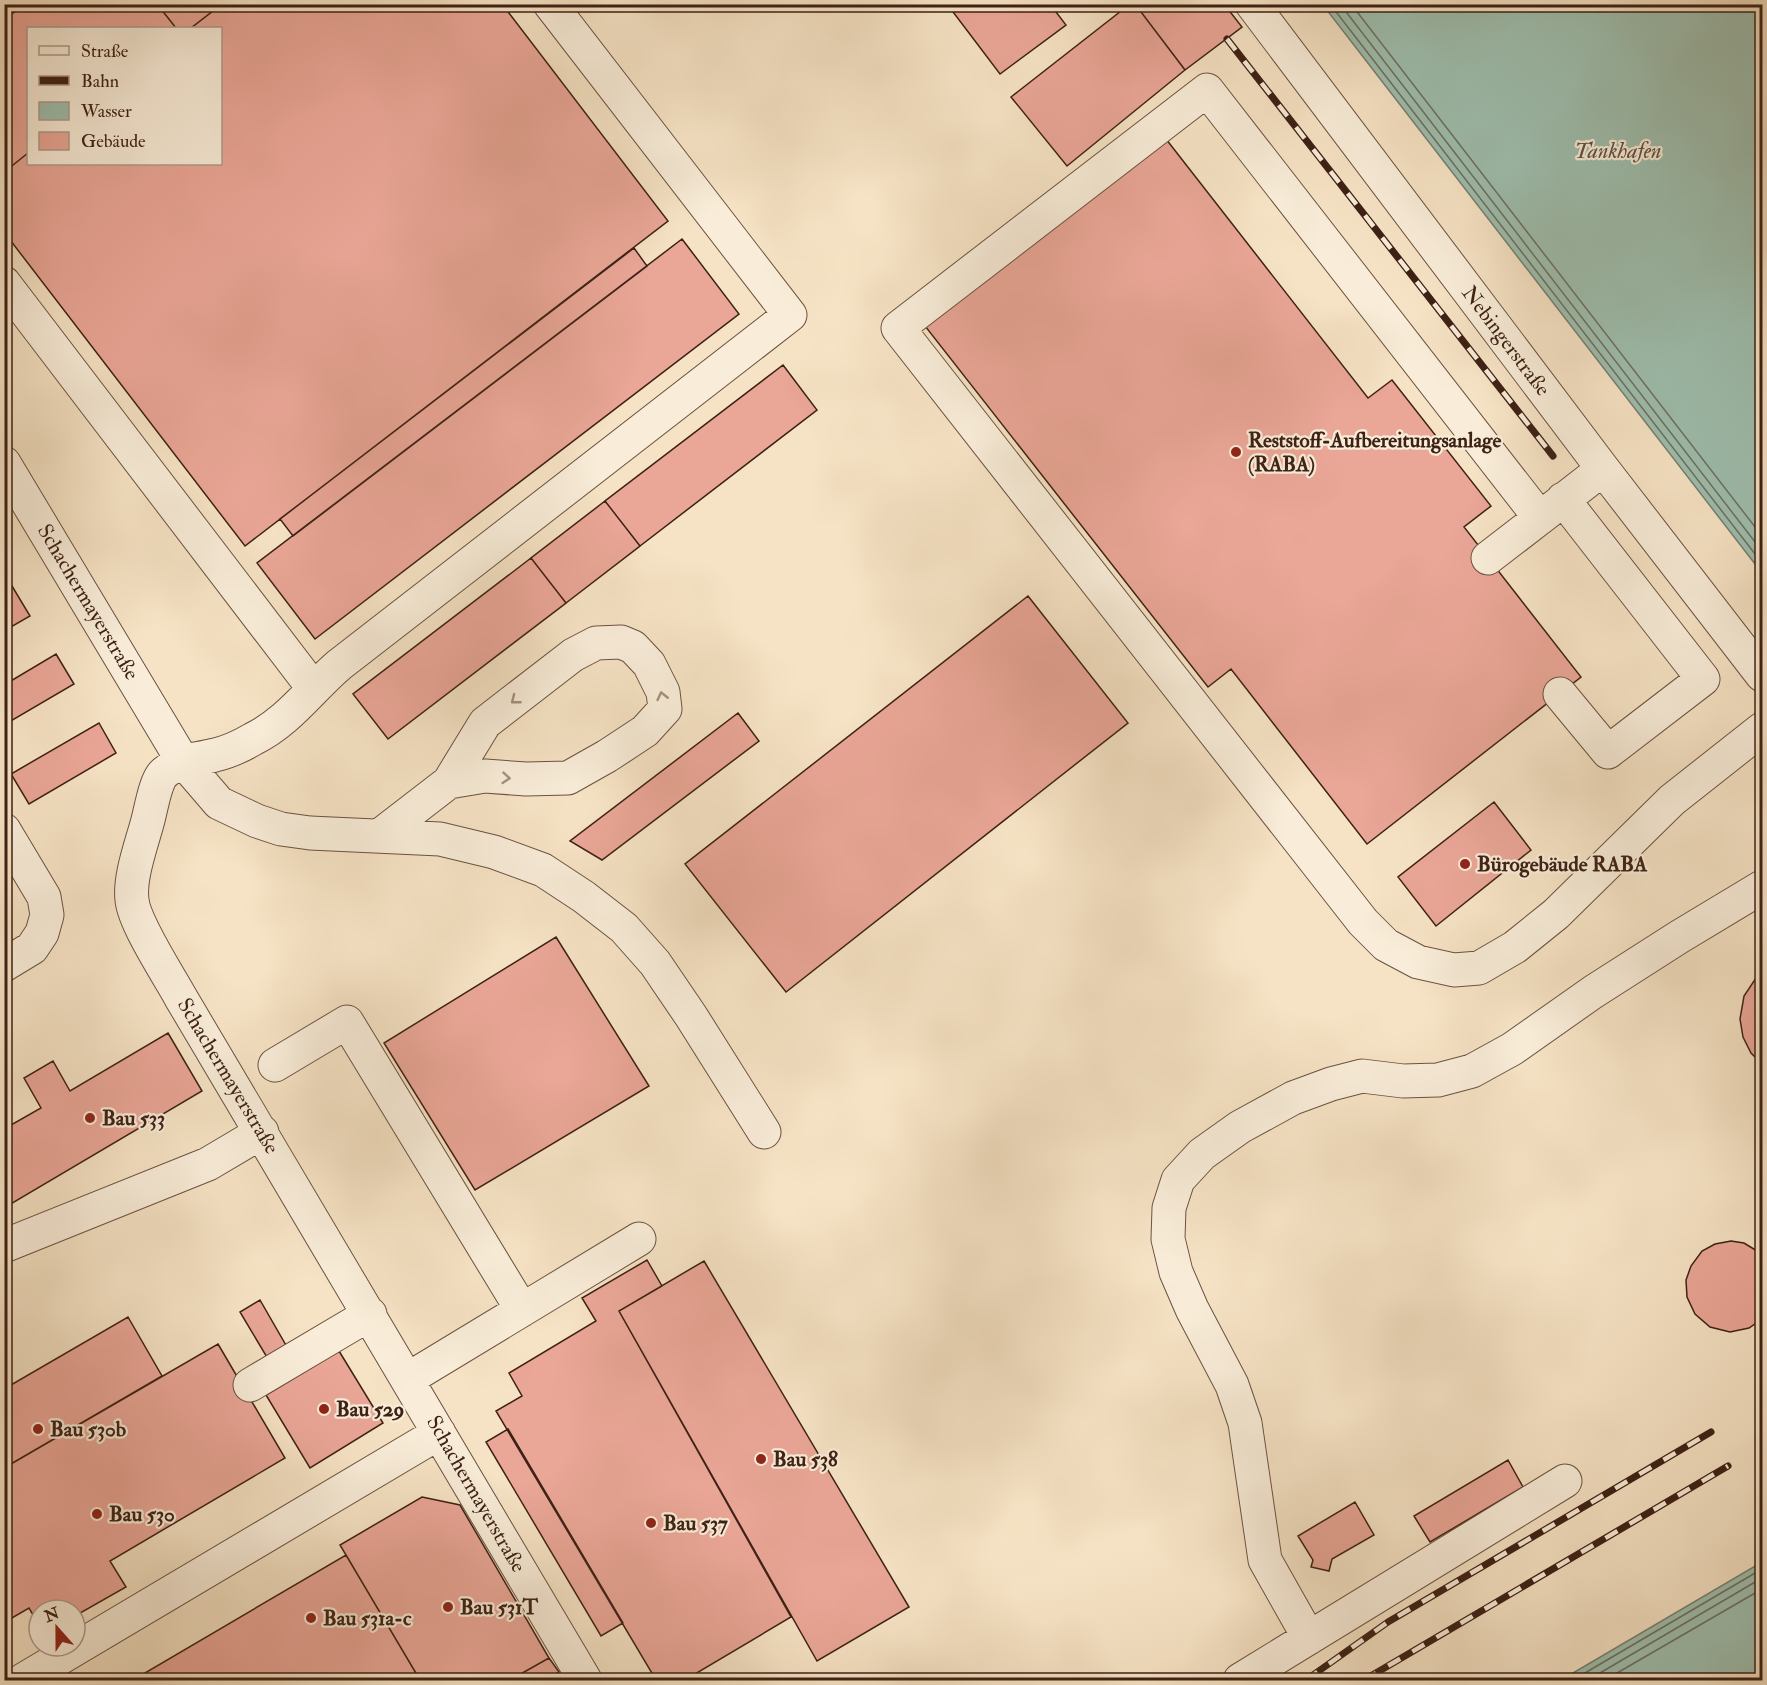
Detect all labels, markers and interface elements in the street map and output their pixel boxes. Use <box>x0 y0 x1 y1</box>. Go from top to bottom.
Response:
legend <box>27 27 222 165</box>
text: Straße <box>81 40 129 63</box>
text: Bahn <box>81 70 119 93</box>
text: Wasser <box>80 100 132 123</box>
text: Gebäude <box>81 130 146 153</box>
water label: Tankhafen <box>1575 137 1661 165</box>
street label: Nebingerstraße <box>1456 280 1556 402</box>
place label: Reststoff-Aufbereitungsanlage (RABA) <box>1248 427 1501 478</box>
marker: Reststoff-Aufbereitungsanlage (RABA) <box>1229 445 1243 459</box>
street label: Schachermayerstraße <box>31 519 145 685</box>
one-way arrow <box>657 691 670 701</box>
one-way arrow <box>511 692 522 703</box>
one-way arrow <box>502 771 511 784</box>
place label: Bürogebäude RABA <box>1477 851 1648 878</box>
marker: Bürogebäude RABA <box>1458 857 1472 871</box>
street label: Schachermayerstraße <box>171 993 285 1159</box>
place label: Bau 533 <box>102 1105 165 1132</box>
marker: Bau 533 <box>83 1111 97 1125</box>
place label: Bau 529 <box>336 1396 404 1423</box>
marker: Bau 529 <box>317 1402 331 1416</box>
street label: Schachermayerstraße <box>420 1411 532 1578</box>
place label: Bau 530b <box>50 1416 127 1443</box>
marker: Bau 530b <box>31 1422 45 1436</box>
place label: Bau 538 <box>773 1446 838 1473</box>
marker: Bau 538 <box>754 1452 768 1466</box>
place label: Bau 530 <box>109 1501 175 1528</box>
marker: Bau 530 <box>90 1507 104 1521</box>
place label: Bau 537 <box>663 1510 728 1537</box>
marker: Bau 537 <box>644 1516 658 1530</box>
place label: Bau 531T <box>460 1594 538 1621</box>
north arrow <box>27 1598 87 1658</box>
marker: Bau 531T <box>441 1600 455 1614</box>
text: N <box>41 1603 63 1627</box>
place label: Bau 531a-c <box>323 1605 412 1632</box>
marker: Bau 531a-c <box>304 1611 318 1625</box>

